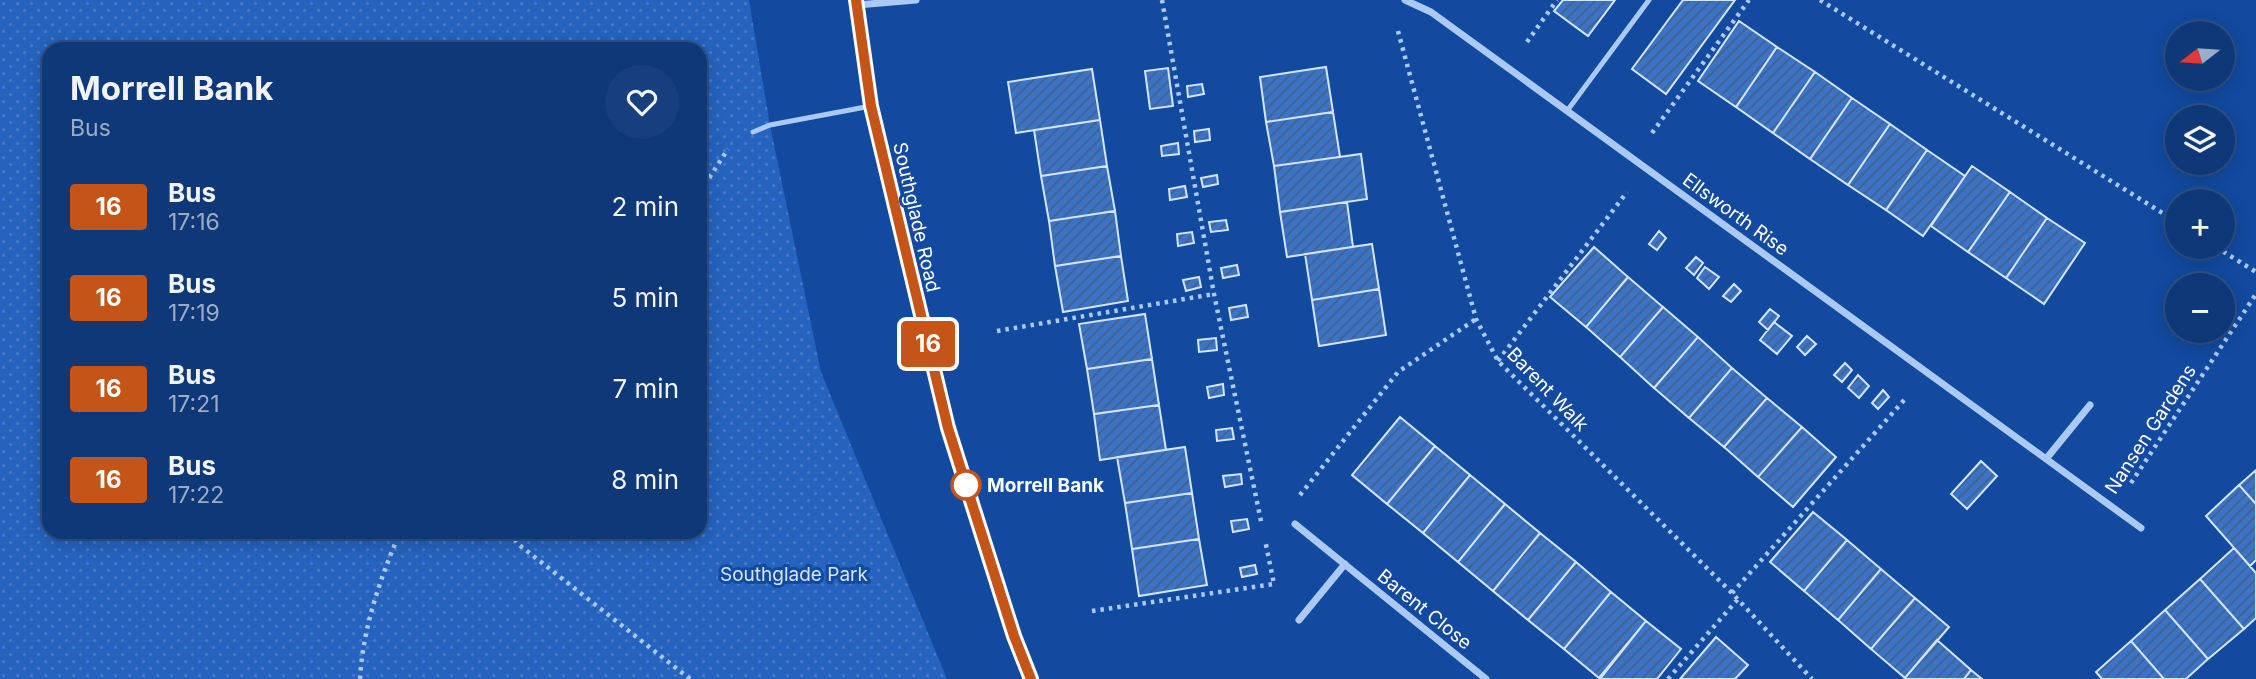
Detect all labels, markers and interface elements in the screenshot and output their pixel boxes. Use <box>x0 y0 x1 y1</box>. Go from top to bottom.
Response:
north arrow <box>2165 21 2235 91</box>
map controls <box>2165 21 2235 343</box>
button: heart <box>605 65 679 139</box>
text: Morrell Bank <box>70 68 273 108</box>
button: layers <box>2165 105 2235 175</box>
text: Bus <box>70 114 111 142</box>
street label: Southglade Road <box>888 140 945 294</box>
street label: Ellsworth Rise <box>1678 168 1793 261</box>
text: Bus <box>168 177 216 208</box>
button: + <box>2165 189 2235 259</box>
text: 2 min <box>611 191 679 222</box>
text: 16 <box>96 192 121 221</box>
text: 17:16 <box>168 208 220 236</box>
text: Bus <box>168 268 216 299</box>
button: − <box>2165 273 2235 343</box>
text: 5 min <box>611 282 679 313</box>
text: 16 <box>96 283 121 312</box>
text: 17:19 <box>168 299 220 327</box>
line badge: 16 <box>897 321 960 367</box>
text: 16 <box>915 329 941 358</box>
street label: Barent Walk <box>1502 343 1594 436</box>
text: Bus <box>168 359 216 390</box>
street label: Nansen Gardens <box>2100 360 2201 498</box>
text: 7 min <box>613 373 679 404</box>
text: 16 <box>96 374 121 403</box>
text: 17:21 <box>168 390 220 418</box>
text: Bus <box>168 450 216 481</box>
text: 8 min <box>611 464 679 495</box>
text: 16 <box>96 465 121 494</box>
marker: Morrell Bank <box>951 470 981 500</box>
place label: Morrell Bank <box>987 474 1104 497</box>
text: 17:22 <box>168 481 224 509</box>
park label: Southglade Park <box>720 563 869 586</box>
street label: Barent Close <box>1373 564 1477 654</box>

